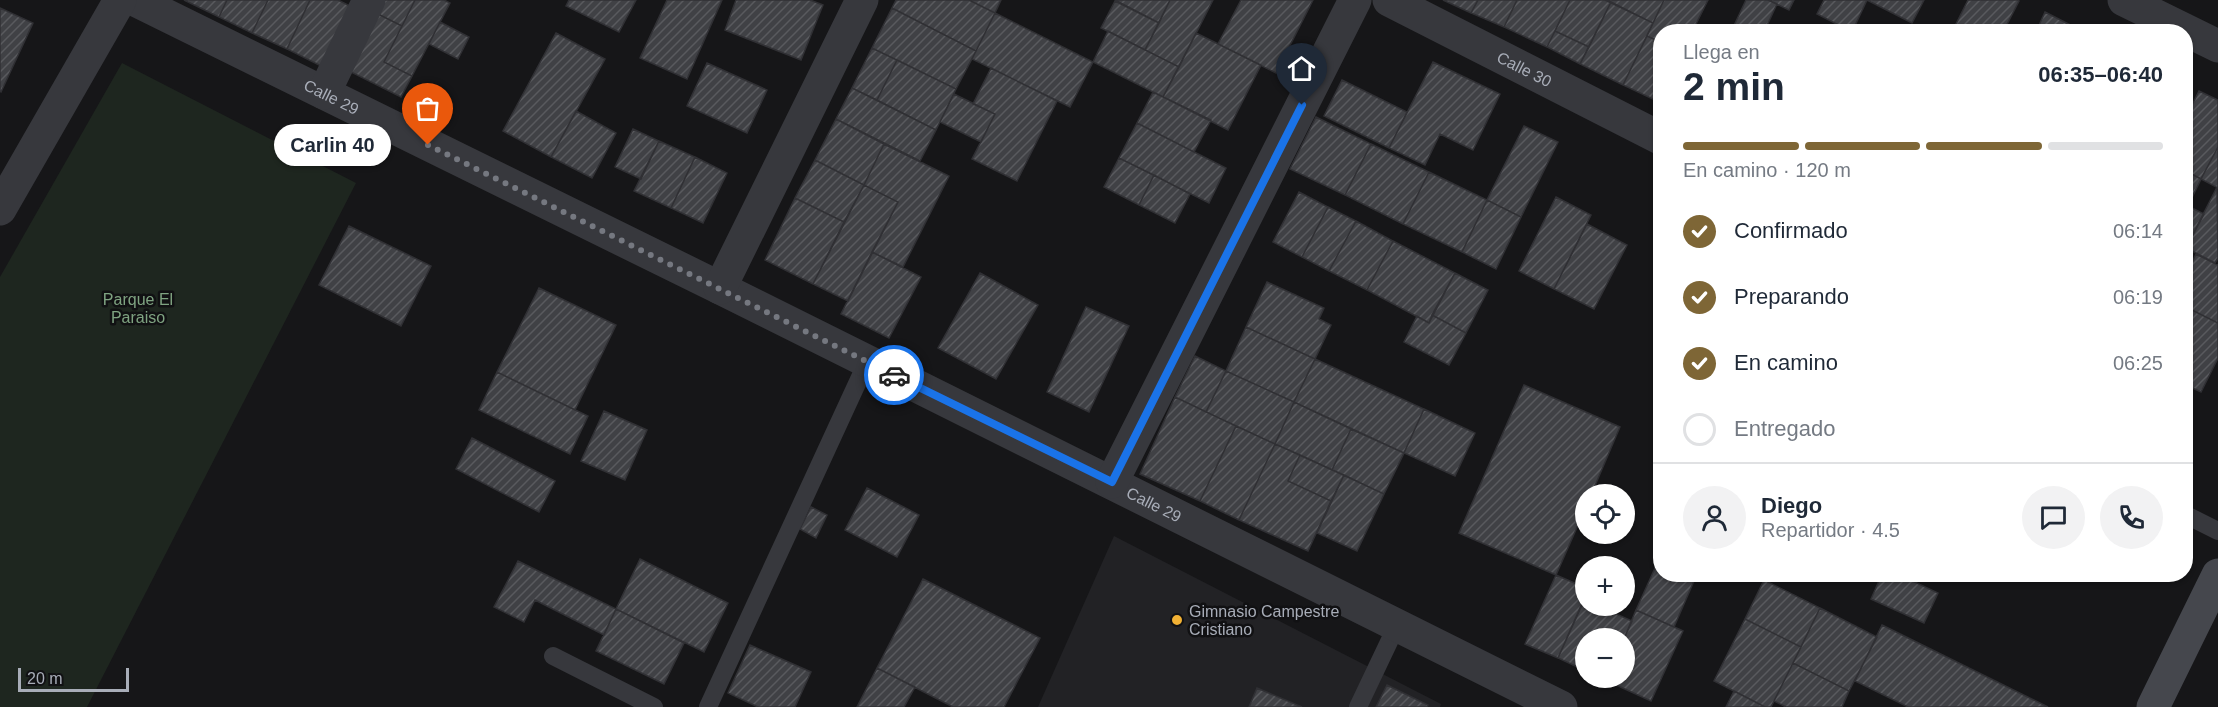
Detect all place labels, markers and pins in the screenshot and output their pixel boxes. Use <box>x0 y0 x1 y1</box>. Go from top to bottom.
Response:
pin <box>1276 43 1327 105</box>
pin <box>402 83 453 145</box>
callout: Carlin 40 <box>275 124 392 166</box>
place label: Gimnasio Campestre Cristiano <box>1189 603 1339 638</box>
marker: Gimnasio Campestre Cristiano <box>1170 613 1184 627</box>

